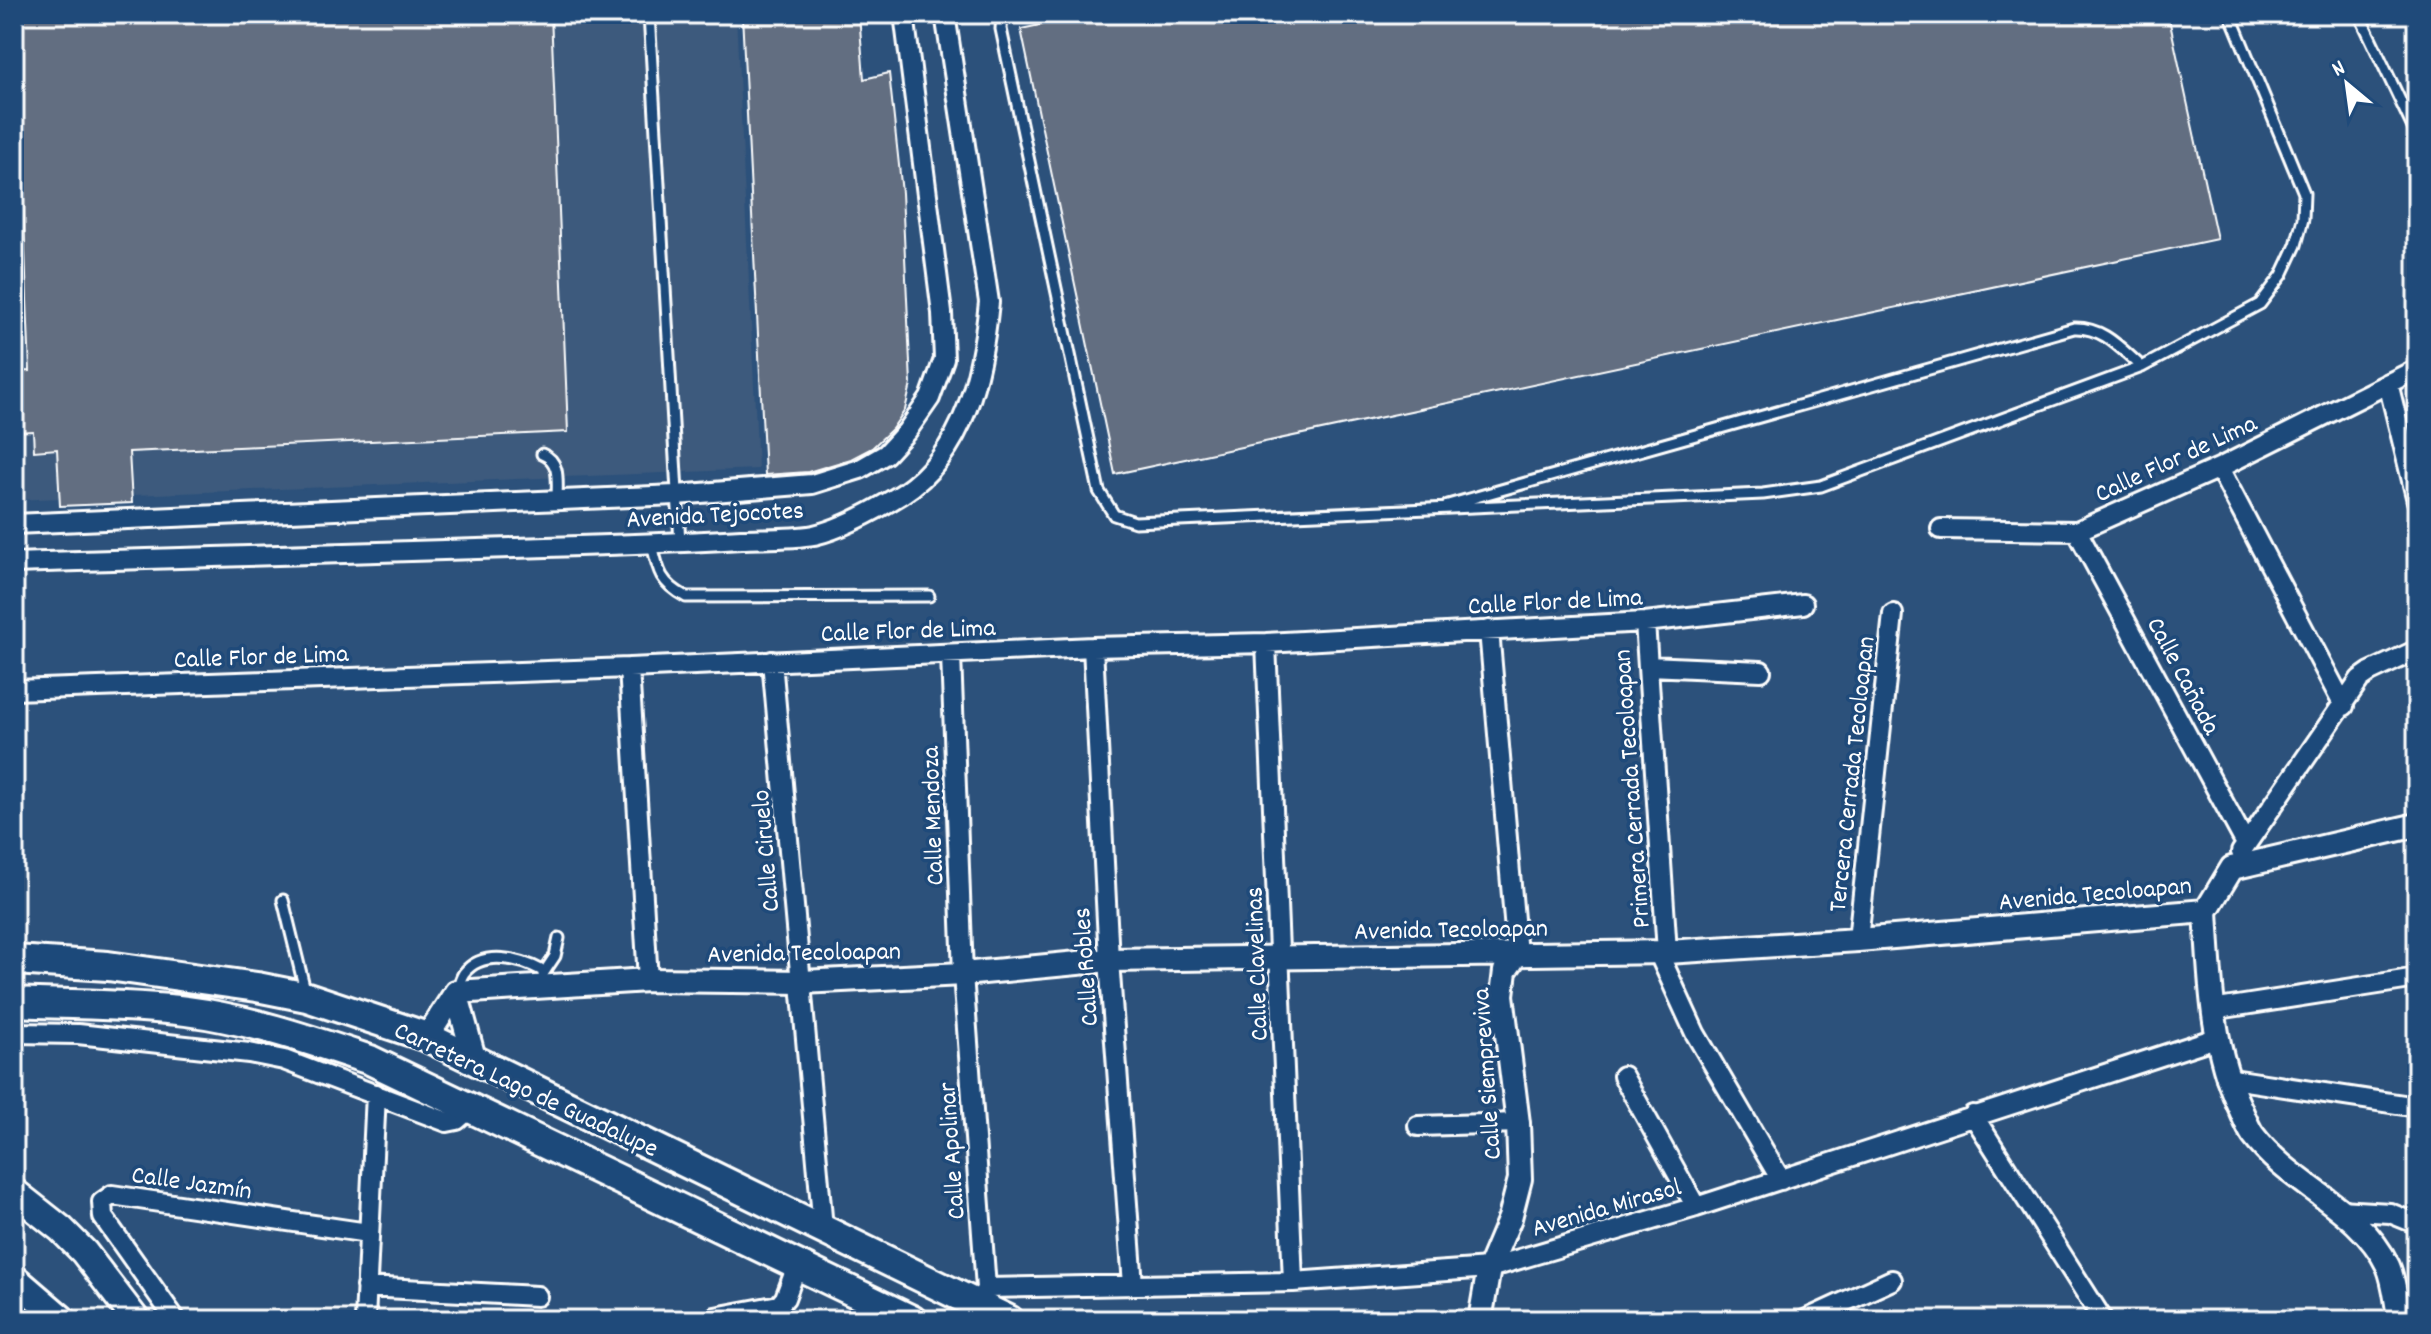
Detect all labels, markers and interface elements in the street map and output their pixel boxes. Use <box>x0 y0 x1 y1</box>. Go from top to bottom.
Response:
north arrow <box>2307 44 2387 124</box>
text: N <box>2327 53 2351 86</box>
street label: Calle Flor de Lima <box>2089 406 2264 514</box>
street label: Avenida Tejocotes <box>625 493 805 540</box>
street label: Calle Flor de Lima <box>1467 580 1644 627</box>
street label: Calle Flor de Lima <box>820 611 997 654</box>
street label: Calle Cañada <box>2135 611 2229 743</box>
street label: Tercera Cerrada Tecoloapan <box>1821 635 1886 914</box>
street label: Calle Flor de Lima <box>173 637 350 680</box>
street label: Primera Cerrada Tecoloapan <box>1605 648 1662 929</box>
street label: Calle Mendoza <box>914 745 955 886</box>
street label: Calle Ciruelo <box>744 788 791 913</box>
street label: Avenida Tecoloapan <box>1997 869 2193 922</box>
street label: Calle Clavelinas <box>1237 886 1280 1042</box>
street label: Calle Robles <box>1065 906 1110 1027</box>
street label: Avenida Tecoloapan <box>1354 911 1548 952</box>
street label: Avenida Tecoloapan <box>707 934 901 975</box>
street label: Calle Siempreviva <box>1464 986 1513 1161</box>
street label: Carretera Lago de Guadalupe <box>387 1014 664 1169</box>
street label: Calle Apolinar <box>930 1081 977 1221</box>
street label: Calle Jazmín <box>129 1158 254 1211</box>
street label: Avenida Mirasol <box>1528 1170 1686 1248</box>

